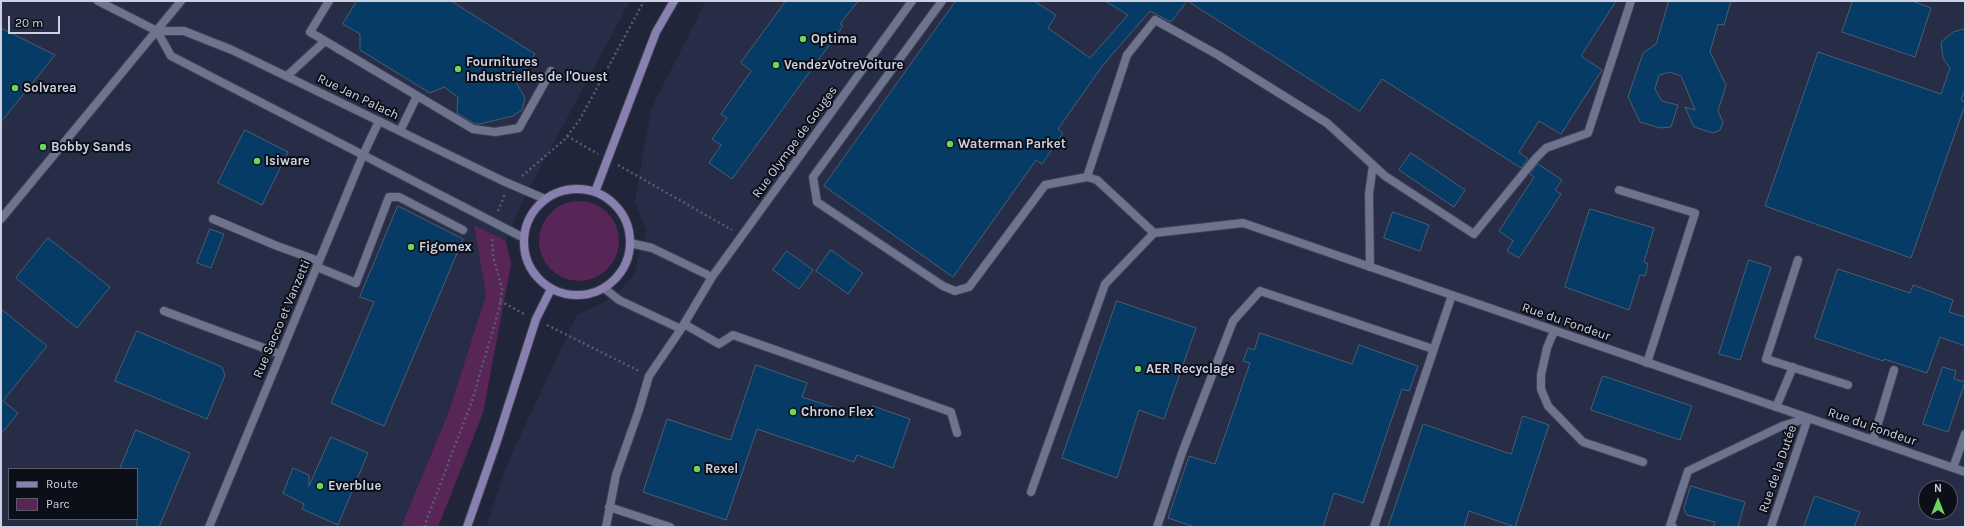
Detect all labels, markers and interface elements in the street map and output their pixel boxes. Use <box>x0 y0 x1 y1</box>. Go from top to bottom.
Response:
scale bar <box>10 8 62 34</box>
text: 20 m <box>15 16 43 30</box>
place label: Optima <box>811 31 857 47</box>
marker: Optima <box>798 34 808 44</box>
place label: Fournitures Industrielles de l'Ouest <box>466 54 608 85</box>
place label: VendezVotreVoiture <box>784 57 903 73</box>
marker: VendezVotreVoiture <box>771 60 781 70</box>
marker: Fournitures Industrielles de l'Ouest <box>453 64 463 74</box>
street label: Rue Jan Palach <box>315 71 401 123</box>
place label: Solvarea <box>23 80 77 96</box>
marker: Solvarea <box>10 83 20 93</box>
street label: Rue Olympe de Gouges <box>749 83 841 201</box>
place label: Waterman Parket <box>958 136 1066 152</box>
place label: Bobby Sands <box>51 139 131 155</box>
marker: Waterman Parket <box>945 139 955 149</box>
marker: Bobby Sands <box>38 142 48 152</box>
place label: Isiware <box>265 153 310 169</box>
marker: Isiware <box>252 156 262 166</box>
place label: Figomex <box>419 239 472 255</box>
marker: Figomex <box>406 242 416 252</box>
street label: Rue Sacco et Vanzetti <box>250 257 314 381</box>
street label: Rue du Fondeur <box>1520 300 1612 344</box>
place label: AER Recyclage <box>1146 361 1235 377</box>
marker: AER Recyclage <box>1133 364 1143 374</box>
place label: Chrono Flex <box>801 404 874 420</box>
street label: Rue du Fondeur <box>1826 405 1918 449</box>
marker: Chrono Flex <box>788 407 798 417</box>
street label: Rue de la Dutée <box>1756 423 1800 515</box>
place label: Rexel <box>705 461 738 477</box>
marker: Rexel <box>692 464 702 474</box>
legend <box>8 468 138 520</box>
text: Route <box>46 477 78 491</box>
place label: Everblue <box>328 478 381 494</box>
north arrow <box>1918 480 1958 520</box>
marker: Everblue <box>315 481 325 491</box>
text: N <box>1934 482 1942 495</box>
text: Parc <box>46 497 70 511</box>

